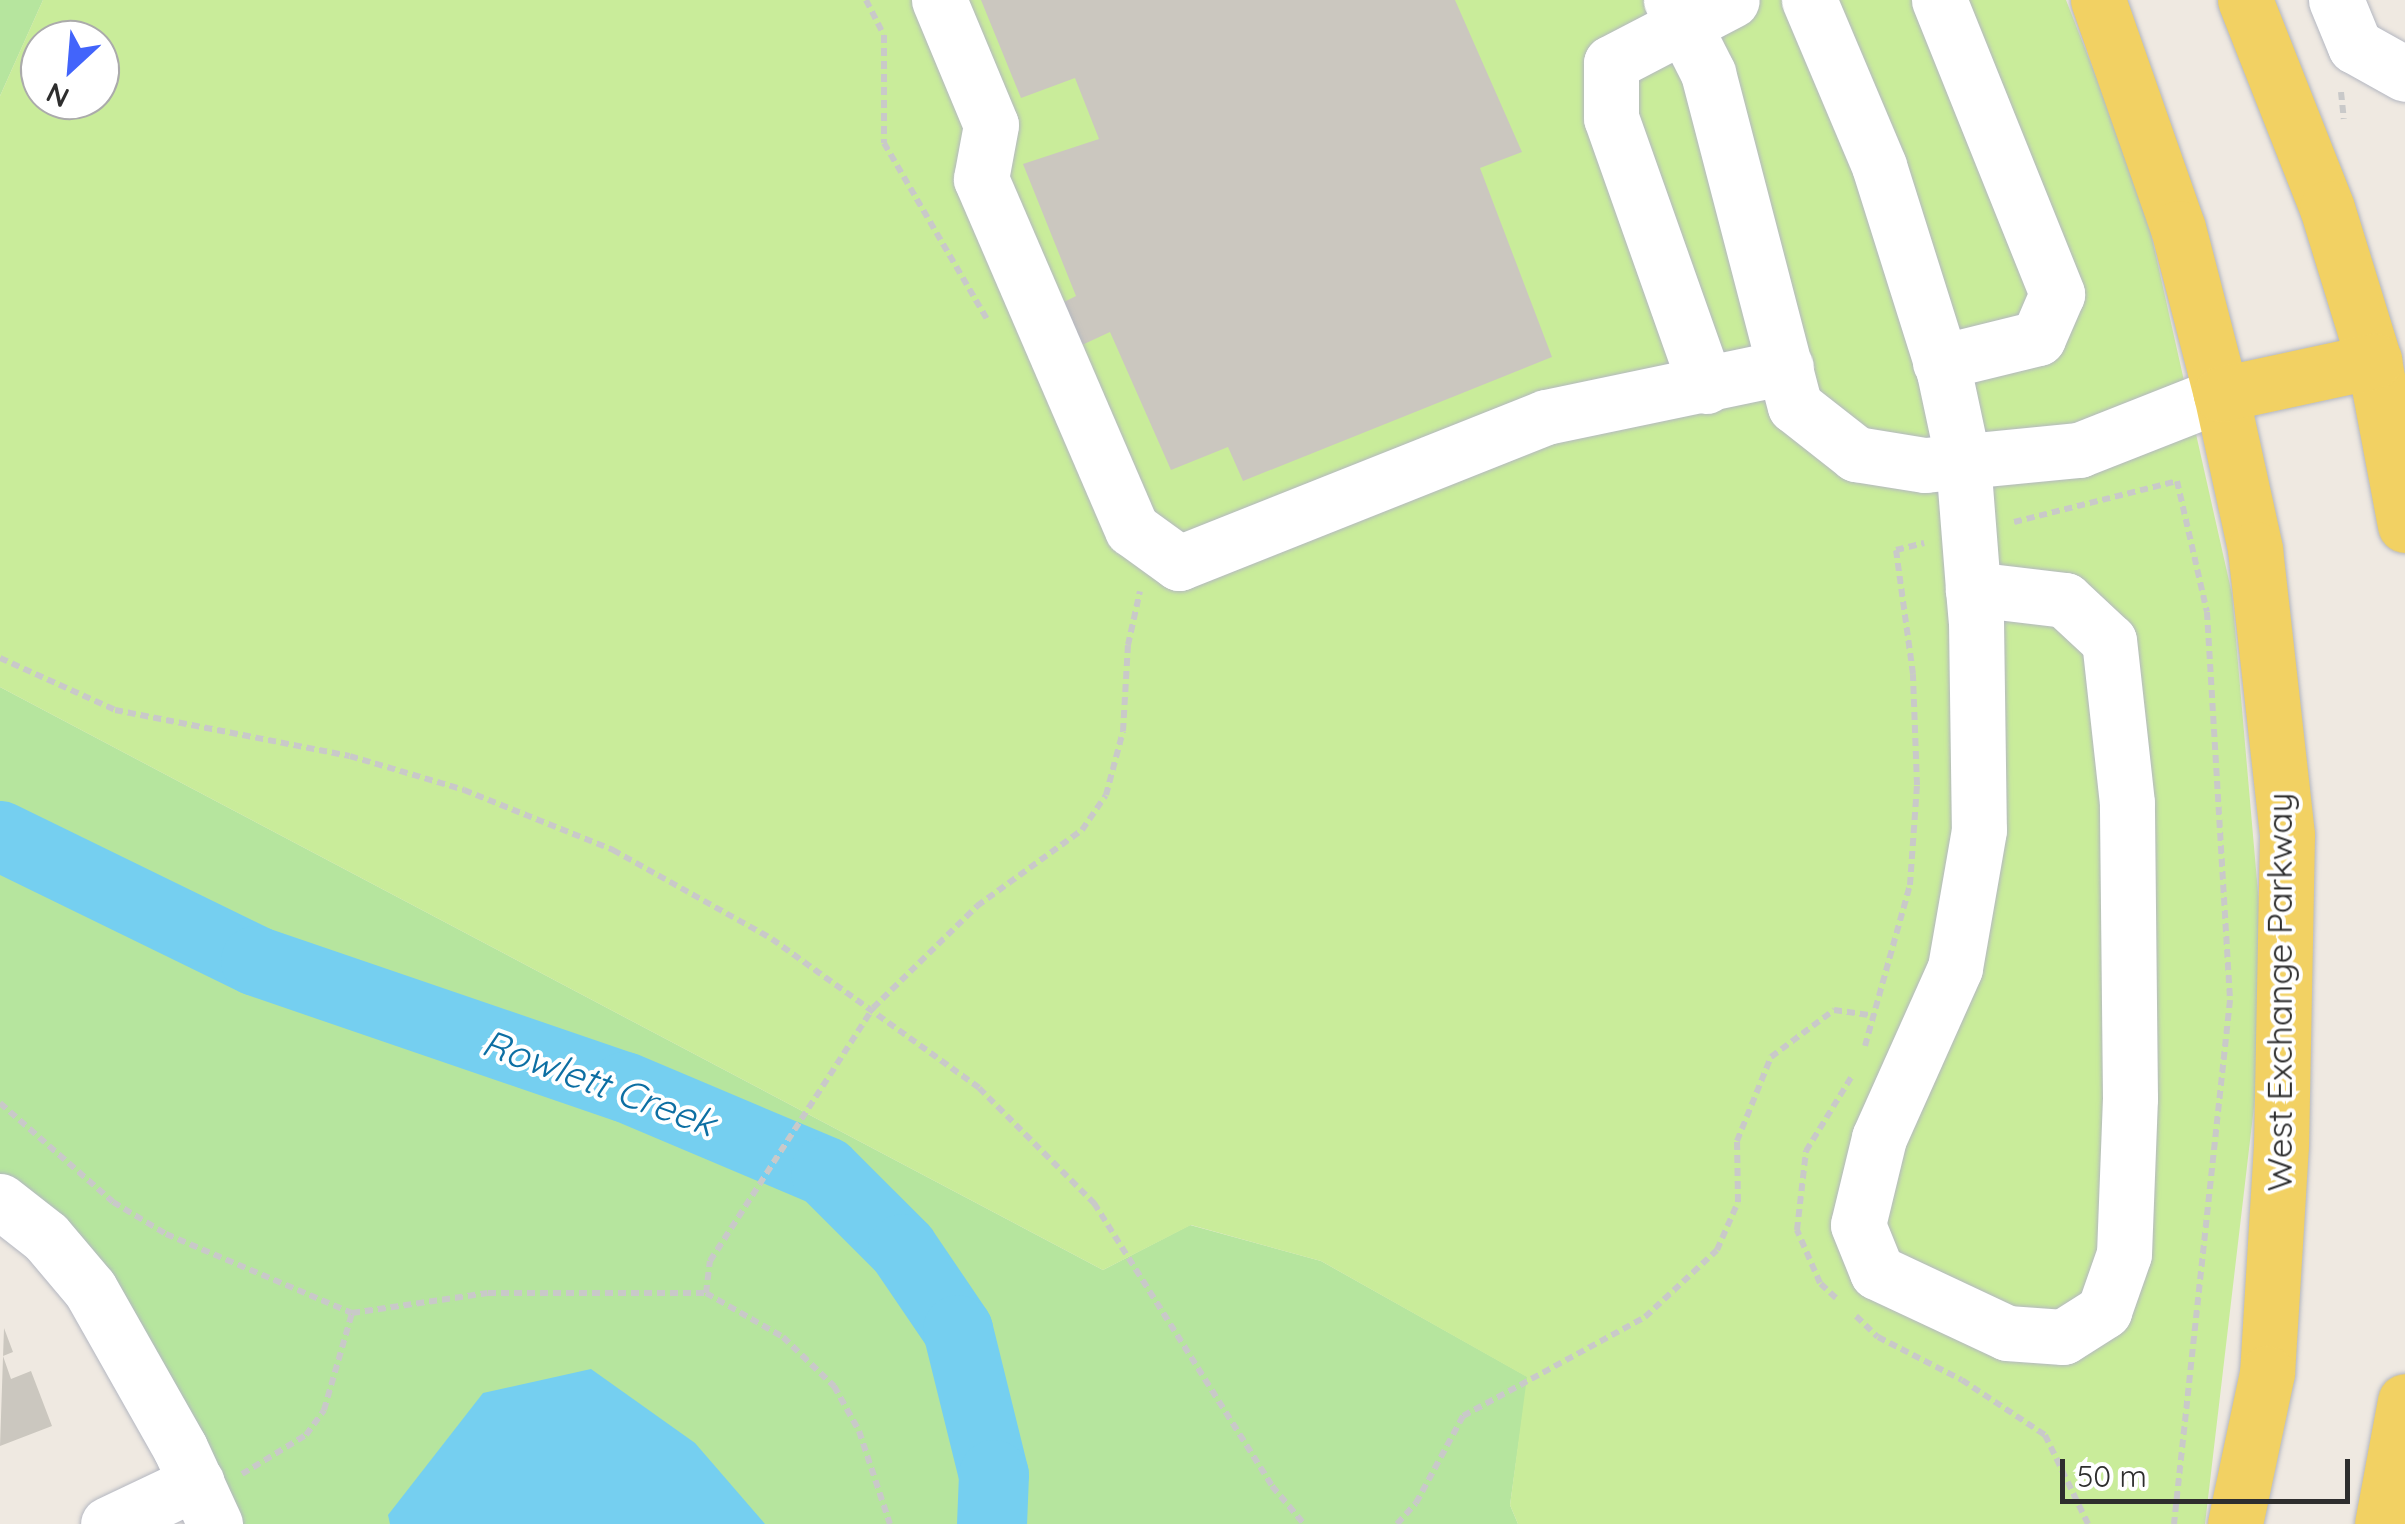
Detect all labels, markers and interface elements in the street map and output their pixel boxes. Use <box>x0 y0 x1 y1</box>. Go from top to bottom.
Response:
north arrow <box>20 20 120 120</box>
text: N <box>41 75 74 116</box>
street label: West Exchange Parkway <box>2258 793 2300 1191</box>
water label: Rowlett Creek <box>476 1020 722 1146</box>
scale bar <box>2065 1439 2355 1501</box>
text: 50 m <box>2077 1457 2147 1495</box>

